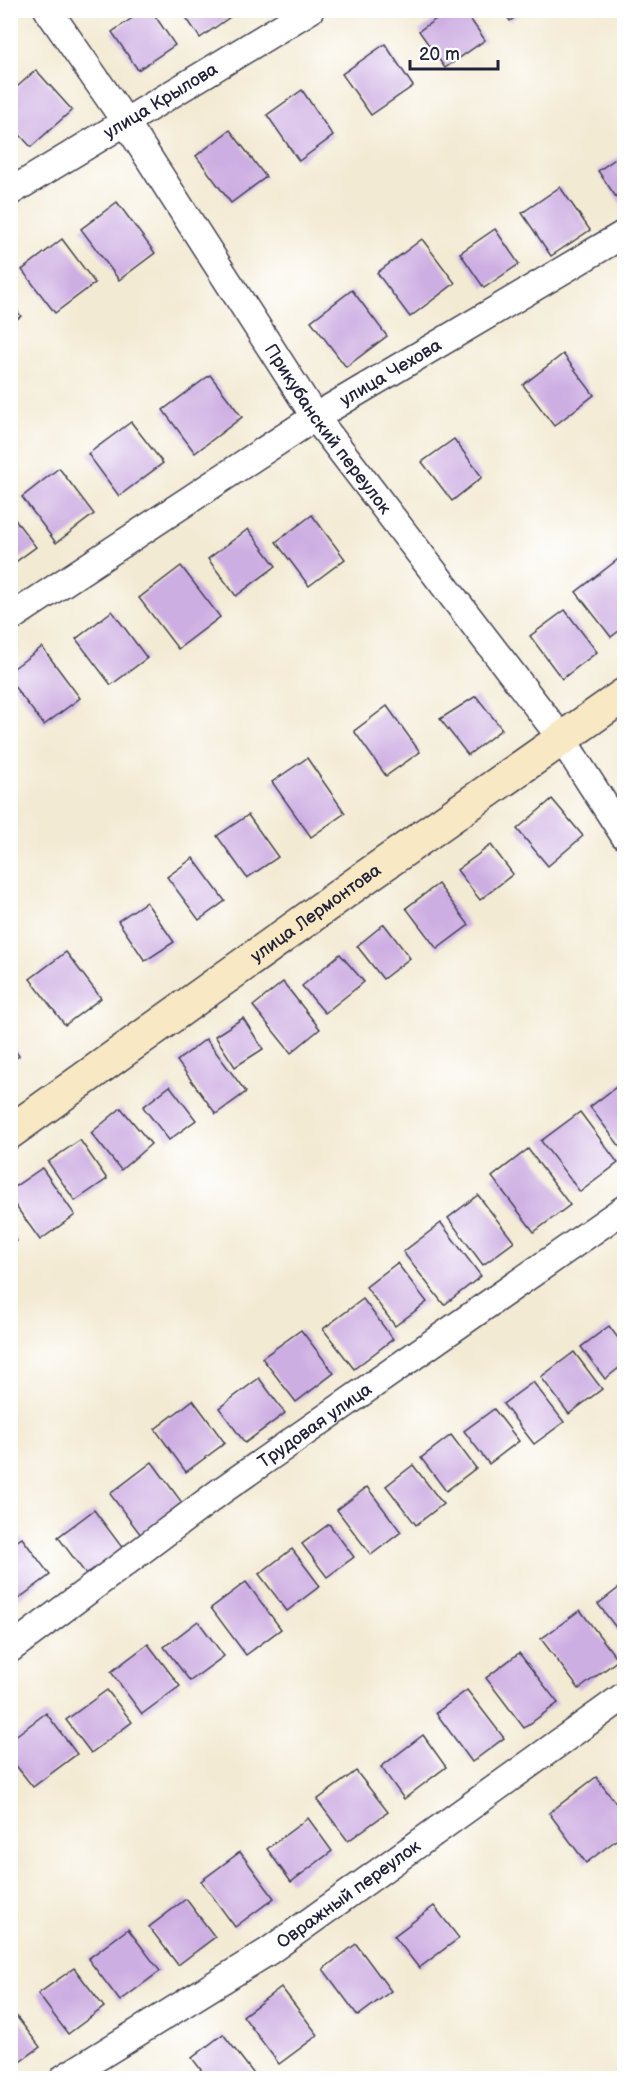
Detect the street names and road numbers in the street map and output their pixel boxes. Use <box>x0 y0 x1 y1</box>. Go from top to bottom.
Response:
street label: улица Крылова <box>100 58 222 144</box>
street label: улица Чехова <box>336 334 446 411</box>
street label: Прикубанский переулок <box>260 340 396 519</box>
street label: улица Лермонтова <box>247 859 385 967</box>
street label: Трудовая улица <box>254 1379 376 1473</box>
street label: Овражный переулок <box>273 1835 425 1953</box>

